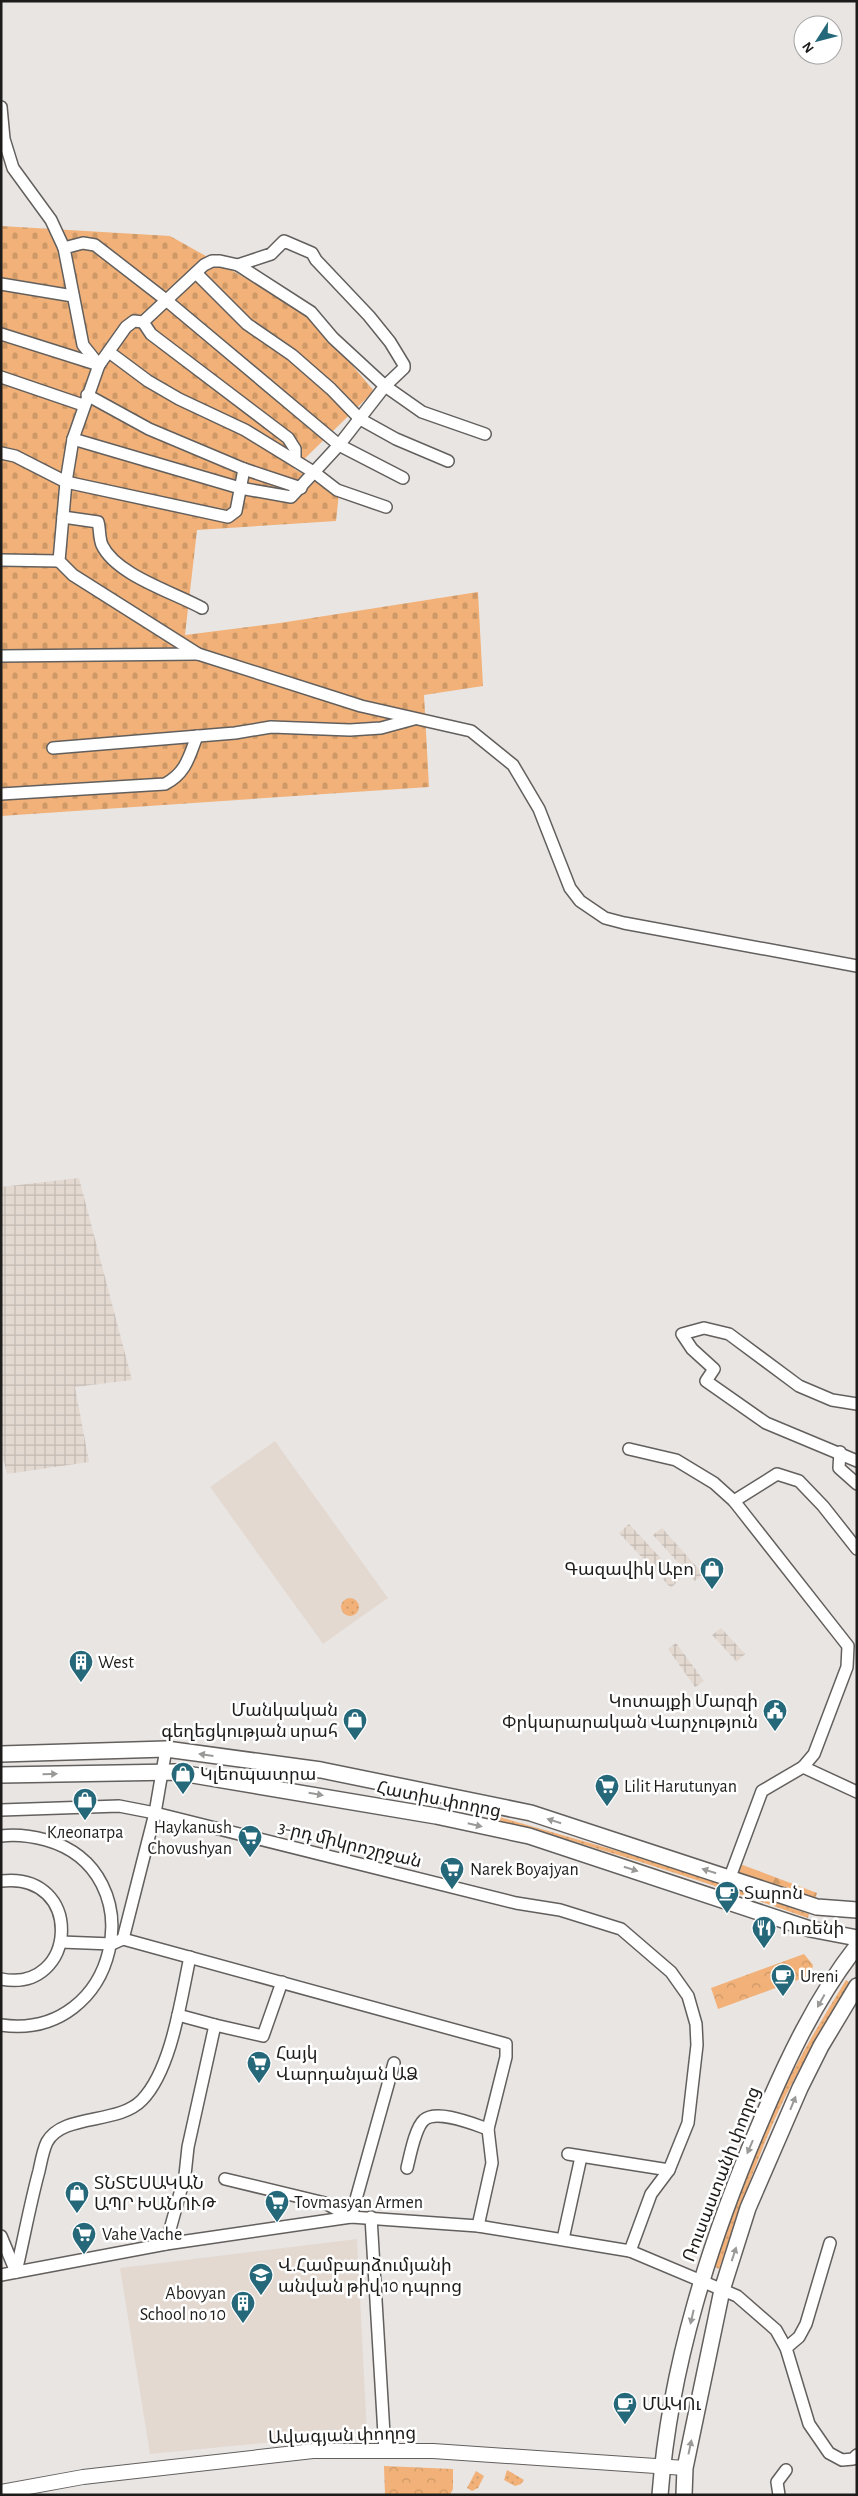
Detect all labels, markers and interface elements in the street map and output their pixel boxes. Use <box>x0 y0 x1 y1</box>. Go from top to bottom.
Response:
north arrow <box>793 15 843 65</box>
text: N <box>800 39 817 55</box>
shop icon: Գազավիկ Աբո <box>699 1556 725 1590</box>
place label: Գազավիկ Աբո <box>564 1561 694 1579</box>
building icon: West <box>68 1649 94 1683</box>
place label: West <box>98 1654 134 1672</box>
place label: Կոտայքի Մարզի Փրկարարական Վարչություն <box>502 1693 758 1732</box>
public building icon: Կոտայքի Մարզի Փրկարարական Վարչություն <box>762 1698 788 1732</box>
place label: Մանկական գեղեցկության սրահ <box>161 1702 338 1741</box>
shop icon: Մանկական գեղեցկության սրահ <box>342 1707 368 1741</box>
one-way arrow <box>198 1751 214 1759</box>
shop icon: Կլեոպատրա <box>170 1761 196 1795</box>
place label: Կլեոպատրա <box>200 1766 316 1784</box>
one-way arrow <box>42 1769 58 1777</box>
supermarket icon: Lilit Harutunyan <box>594 1773 620 1807</box>
place label: Lilit Harutunyan <box>624 1778 737 1796</box>
street label: Հատիս փողոց <box>375 1779 503 1821</box>
shop icon: Клеопатра <box>72 1787 98 1821</box>
one-way arrow <box>308 1791 324 1799</box>
one-way arrow <box>547 1817 562 1824</box>
street label: 3-րդ միկրոշրջան <box>276 1818 423 1872</box>
place label: Haykanush Chovushyan <box>147 1819 232 1858</box>
one-way arrow <box>468 1821 483 1829</box>
place label: Клеопатра <box>47 1824 123 1842</box>
supermarket icon: Haykanush Chovushyan <box>237 1824 263 1858</box>
supermarket icon: Narek Boyajyan <box>439 1856 465 1890</box>
place label: Narek Boyajyan <box>470 1861 579 1879</box>
one-way arrow <box>624 1866 639 1874</box>
one-way arrow <box>702 1866 717 1874</box>
cafe icon: Տարոն <box>714 1880 740 1914</box>
place label: Տարոն <box>744 1885 803 1903</box>
restaurant icon: Ուռենի <box>751 1915 777 1949</box>
place label: Ուռենի <box>782 1920 844 1938</box>
cafe icon: Ureni <box>770 1963 796 1997</box>
place label: Ureni <box>800 1968 839 1986</box>
one-way arrow <box>816 1994 825 2007</box>
place label: Հայկ Վարդանյան ԱՁ <box>276 2045 418 2084</box>
supermarket icon: Հայկ Վարդանյան ԱՁ <box>246 2050 272 2084</box>
street label: Ռուսաստանի փողոց <box>680 2084 764 2264</box>
one-way arrow <box>790 2096 798 2110</box>
one-way arrow <box>745 2140 753 2154</box>
place label: ՏՆՏԵՍԱԿԱՆ ԱՊՐ ԽԱՆՈՒԹ <box>94 2175 216 2214</box>
shop icon: ՏՆՏԵՍԱԿԱՆ ԱՊՐ ԽԱՆՈՒԹ <box>64 2180 90 2214</box>
supermarket icon: Tovmasyan Armen <box>264 2189 290 2223</box>
place label: Tovmasyan Armen <box>294 2194 423 2212</box>
supermarket icon: Vahe Vache <box>71 2221 97 2255</box>
place label: Vahe Vache <box>102 2226 182 2244</box>
one-way arrow <box>730 2246 738 2261</box>
place label: Վ.Համբարձումյանի անվան թիվ 10 դպրոց <box>278 2257 462 2296</box>
school or university icon: Վ.Համբարձումյանի անվան թիվ 10 դպրոց <box>248 2262 274 2296</box>
place label: Abovyan School no 10 <box>140 2285 226 2324</box>
building icon: Abovyan School no 10 <box>230 2290 256 2324</box>
one-way arrow <box>688 2309 696 2325</box>
cafe icon: ՄԱԿՈւ <box>612 2391 638 2425</box>
place label: ՄԱԿՈւ <box>642 2396 702 2414</box>
street label: Ավագյան փողոց <box>268 2424 416 2448</box>
one-way arrow <box>686 2439 694 2454</box>

